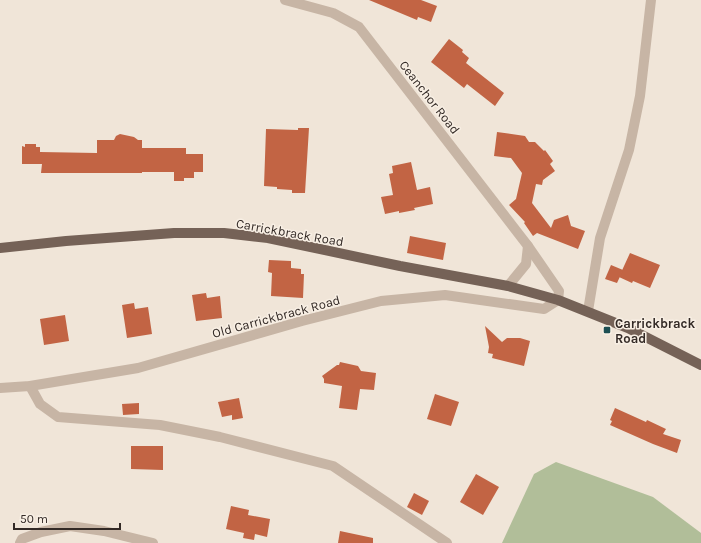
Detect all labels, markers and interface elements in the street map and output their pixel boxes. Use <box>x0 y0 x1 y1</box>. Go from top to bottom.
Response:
street label: Ceanchor Road <box>396 58 463 137</box>
street label: Carrickbrack Road <box>235 216 345 249</box>
street label: Old Carrickbrack Road <box>211 292 342 341</box>
place label: Carrickbrack Road <box>615 316 695 346</box>
marker: Carrickbrack Road <box>602 325 612 335</box>
scale bar <box>14 505 120 531</box>
text: 50 m <box>20 512 48 526</box>

